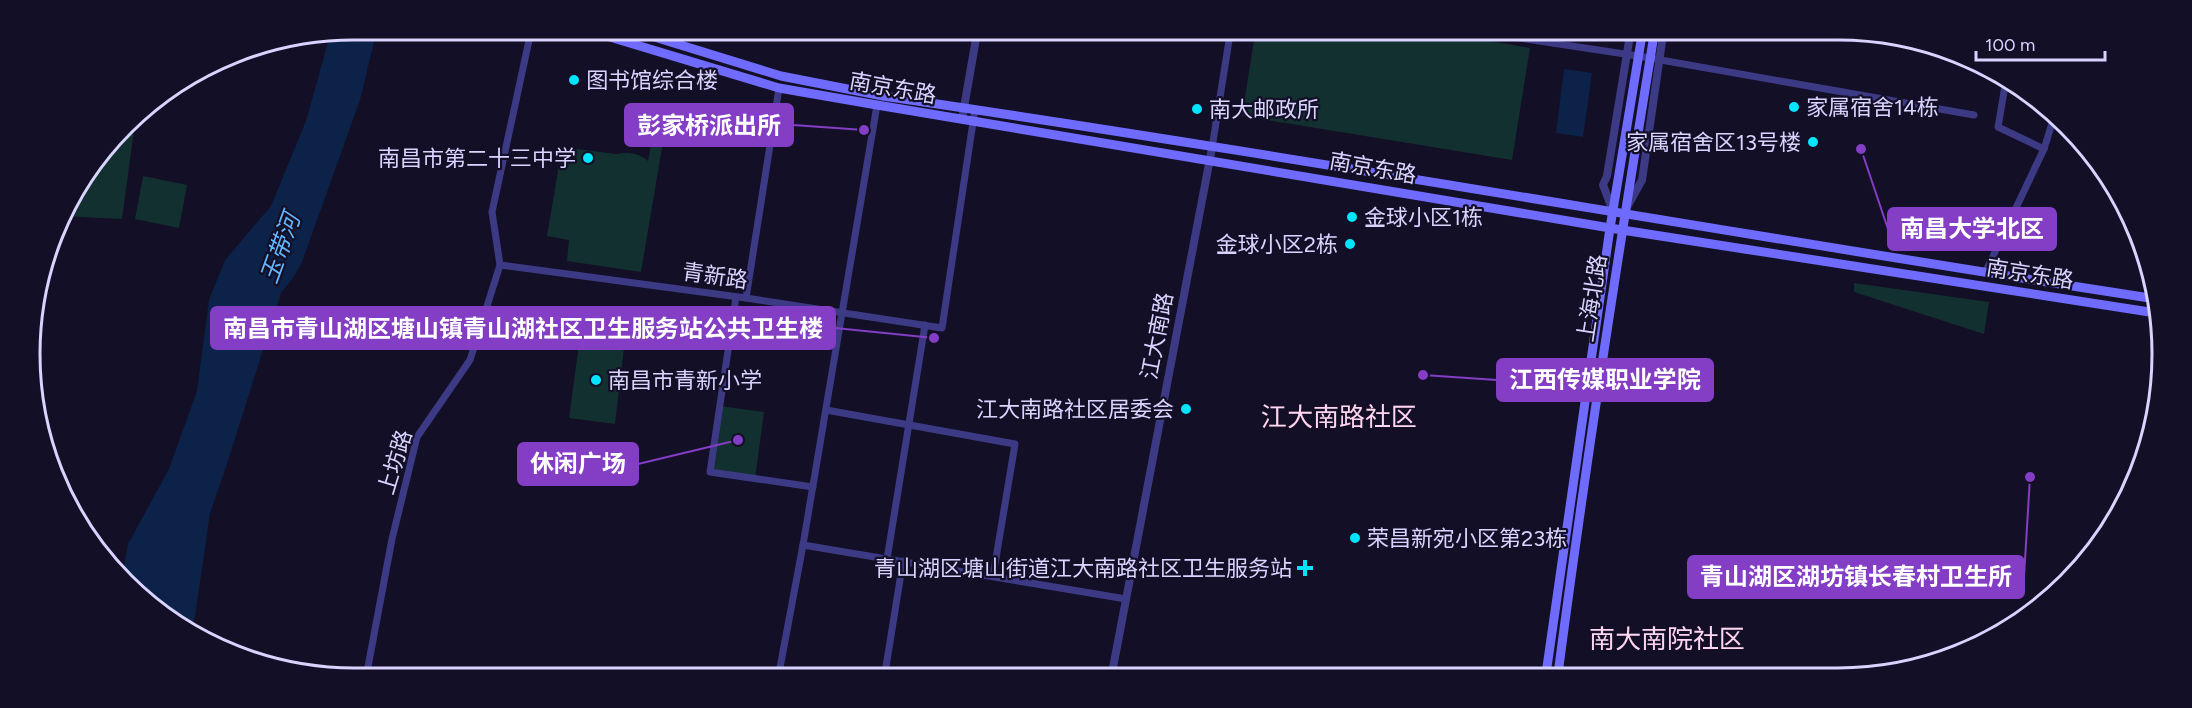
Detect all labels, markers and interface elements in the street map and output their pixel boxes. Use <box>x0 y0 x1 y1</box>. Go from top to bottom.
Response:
scale bar <box>1976 24 2105 62</box>
text: 100 m <box>1985 34 2035 56</box>
place label: 图书馆综合楼 <box>586 67 718 94</box>
street label: 南京东路 <box>847 67 939 109</box>
marker: 图书馆综合楼 <box>567 73 581 87</box>
place label: 家属宿舍14栋 <box>1806 94 1939 121</box>
place label: 南大邮政所 <box>1209 96 1319 123</box>
marker: 家属宿舍14栋 <box>1787 100 1801 114</box>
marker: 南大邮政所 <box>1190 102 1204 116</box>
callout: 彭家桥派出所 <box>625 104 793 146</box>
text: 彭家桥派出所 <box>637 111 781 140</box>
place label: 家属宿舍区13号楼 <box>1626 129 1801 156</box>
marker: 家属宿舍区13号楼 <box>1806 135 1820 149</box>
place label: 南昌市第二十三中学 <box>378 145 576 172</box>
street label: 南京东路 <box>1327 147 1419 189</box>
marker: 南昌市第二十三中学 <box>581 151 595 165</box>
place label: 金球小区1栋 <box>1364 204 1483 231</box>
water label: 玉带河 <box>254 205 307 287</box>
callout: 南昌大学北区 <box>1888 208 2056 250</box>
marker: 金球小区1栋 <box>1345 210 1359 224</box>
text: 南昌大学北区 <box>1900 214 2044 243</box>
place label: 金球小区2栋 <box>1216 231 1338 258</box>
marker: 金球小区2栋 <box>1343 237 1357 251</box>
street label: 上海北路 <box>1572 252 1612 344</box>
street label: 南京东路 <box>1984 254 2076 294</box>
street label: 青新路 <box>680 258 750 294</box>
street label: 江大南路 <box>1135 290 1179 382</box>
callout: 南昌市青山湖区塘山镇青山湖社区卫生服务站公共卫生楼 <box>211 307 835 349</box>
text: 南昌市青山湖区塘山镇青山湖社区卫生服务站公共卫生楼 <box>223 314 823 343</box>
callout: 江西传媒职业学院 <box>1497 359 1713 401</box>
text: 江西传媒职业学院 <box>1509 365 1701 394</box>
place label: 南昌市青新小学 <box>608 367 762 394</box>
marker: 南昌市青新小学 <box>589 373 603 387</box>
place label: 江大南路社区居委会 <box>976 396 1174 423</box>
district label: 江大南路社区 <box>1261 401 1417 433</box>
marker: 江大南路社区居委会 <box>1179 402 1193 416</box>
street label: 上坊路 <box>372 426 418 498</box>
callout: 休闲广场 <box>518 443 638 485</box>
text: 休闲广场 <box>530 449 626 478</box>
place label: 荣昌新宛小区第23栋 <box>1367 525 1567 552</box>
marker: 荣昌新宛小区第23栋 <box>1348 531 1362 545</box>
place label: 青山湖区塘山街道江大南路社区卫生服务站 <box>874 555 1292 582</box>
callout: 青山湖区湖坊镇长春村卫生所 <box>1688 556 2024 598</box>
marker: 青山湖区塘山街道江大南路社区卫生服务站 <box>1296 559 1314 577</box>
text: 青山湖区湖坊镇长春村卫生所 <box>1700 562 2012 591</box>
district label: 南大南院社区 <box>1589 623 1745 655</box>

